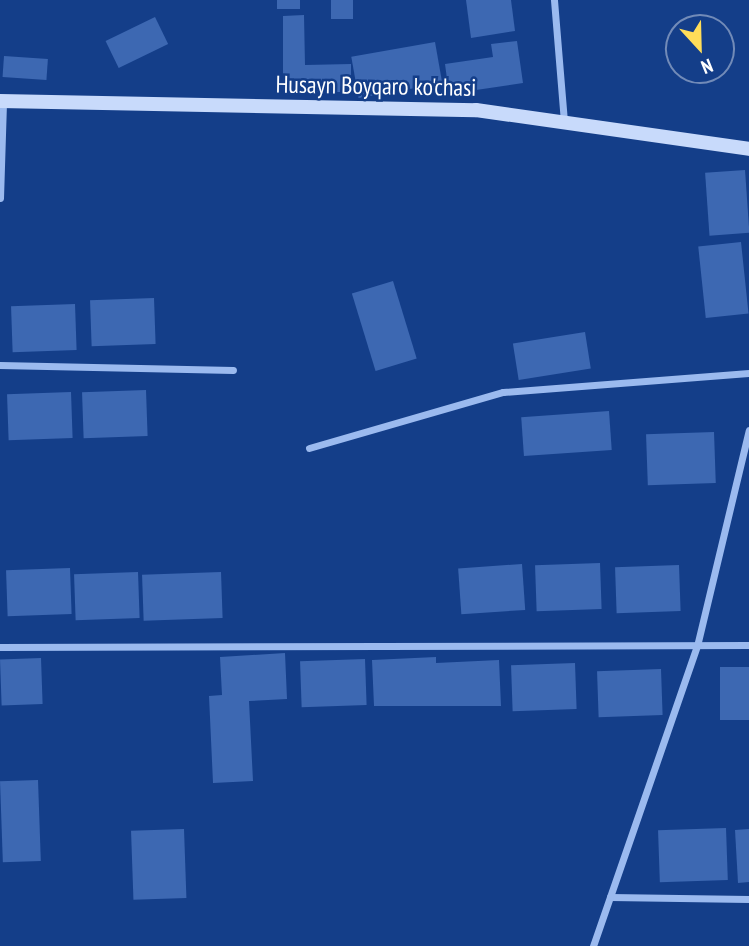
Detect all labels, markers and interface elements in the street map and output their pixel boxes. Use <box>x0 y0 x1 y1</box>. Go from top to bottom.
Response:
north arrow <box>665 14 735 84</box>
text: N <box>698 54 716 80</box>
street label: Husayn Boyqaro ko'chasi <box>275 70 477 102</box>

